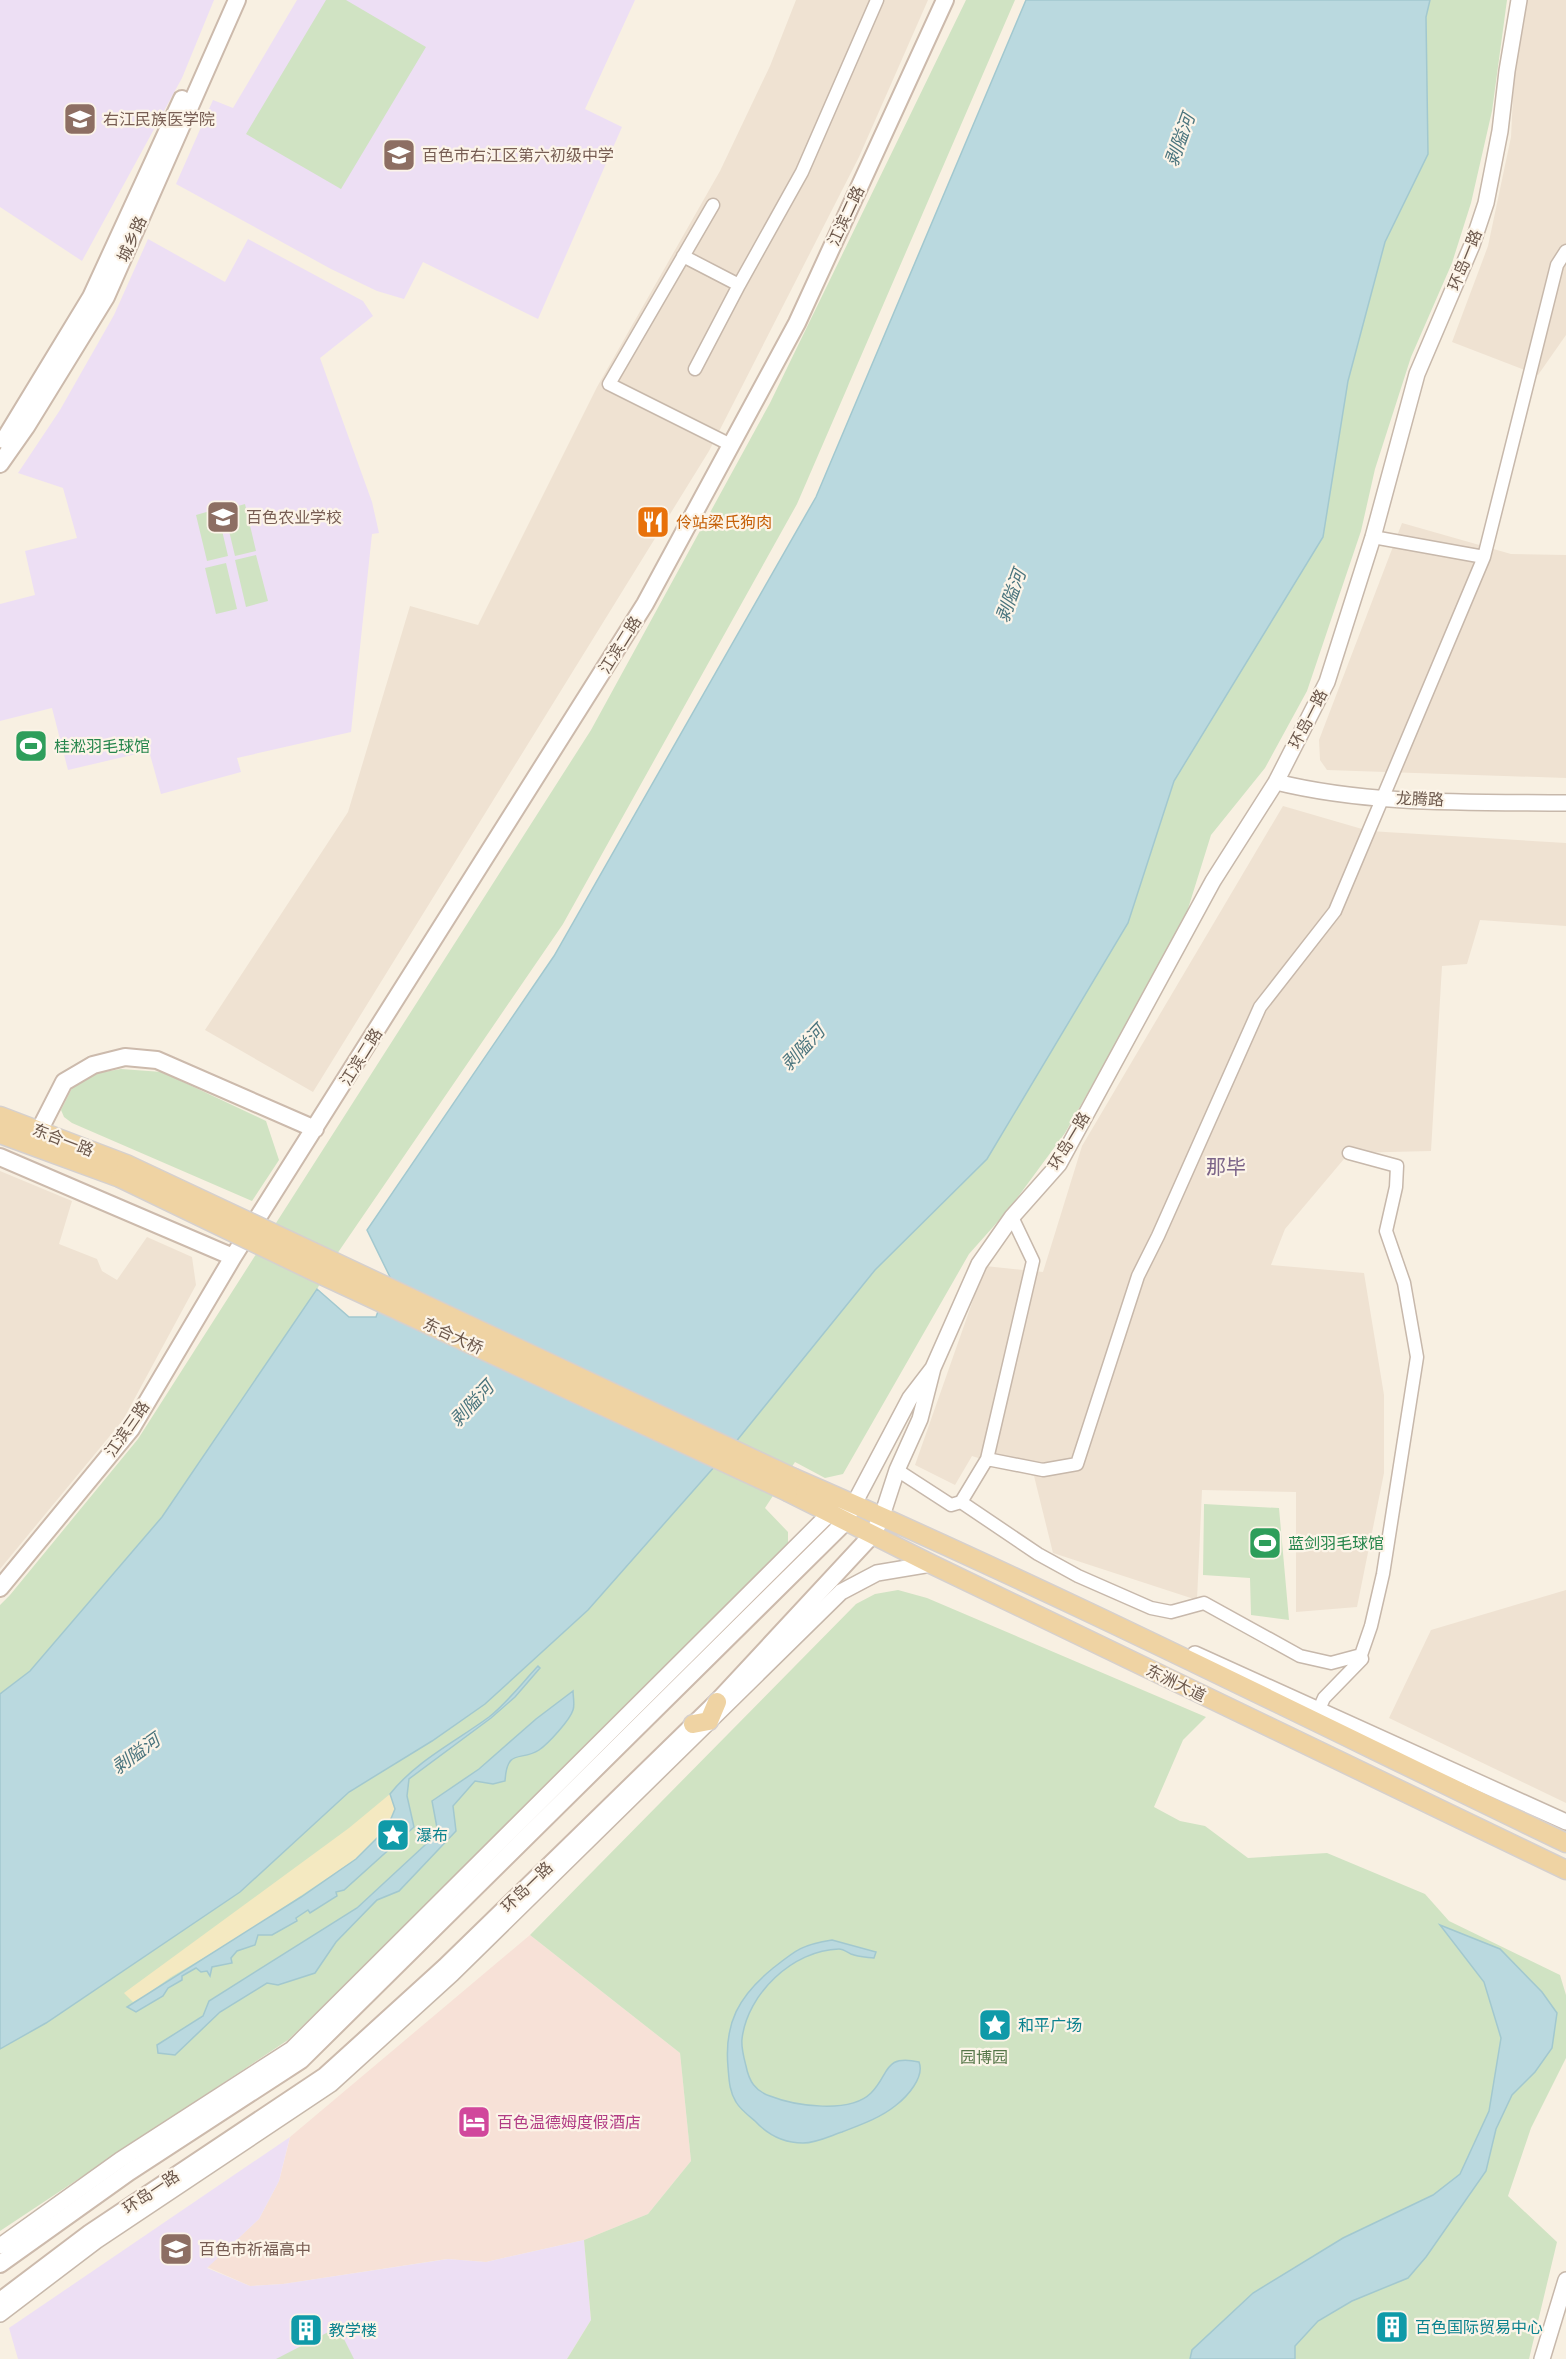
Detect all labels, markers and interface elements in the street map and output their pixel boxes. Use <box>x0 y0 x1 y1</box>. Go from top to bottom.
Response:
school or university icon: 右江民族医学院 <box>62 101 98 137</box>
water label: 剥隘河 <box>1159 107 1202 170</box>
place label: 右江民族医学院 <box>103 108 215 131</box>
school or university icon: 百色市右江区第六初级中学 <box>381 137 417 173</box>
place label: 百色市右江区第六初级中学 <box>422 144 614 167</box>
street label: 江滨二路 <box>822 182 870 250</box>
street label: 城乡路 <box>112 212 152 266</box>
street label: 环岛一路 <box>1442 226 1488 294</box>
school or university icon: 百色农业学校 <box>205 499 241 535</box>
restaurant icon: 伶站梁氏狗肉 <box>635 504 671 540</box>
place label: 百色农业学校 <box>246 506 342 529</box>
place label: 伶站梁氏狗肉 <box>676 511 772 534</box>
water label: 剥隘河 <box>990 563 1033 626</box>
street label: 江滨二路 <box>593 612 647 678</box>
street label: 环岛一路 <box>1283 685 1333 753</box>
sports icon: 桂淞羽毛球馆 <box>13 728 49 764</box>
place label: 桂淞羽毛球馆 <box>54 735 150 758</box>
street label: 龙腾路 <box>1396 787 1444 811</box>
water label: 剥隘河 <box>775 1017 833 1077</box>
street label: 江滨二路 <box>334 1024 388 1090</box>
street label: 环岛一路 <box>1043 1108 1095 1174</box>
street label: 东合一路 <box>29 1118 97 1162</box>
district label: 那毕 <box>1206 1153 1246 1182</box>
street label: 东合大桥 <box>419 1312 487 1360</box>
water label: 剥隘河 <box>444 1373 502 1433</box>
street label: 江滨三路 <box>99 1396 155 1462</box>
sports icon: 蓝剑羽毛球馆 <box>1247 1525 1283 1561</box>
place label: 蓝剑羽毛球馆 <box>1288 1532 1384 1555</box>
street label: 东洲大道 <box>1142 1659 1210 1707</box>
water label: 剥隘河 <box>107 1726 168 1780</box>
place icon: 瀑布 <box>375 1817 411 1853</box>
place label: 瀑布 <box>416 1824 448 1847</box>
street label: 环岛一路 <box>496 1856 558 1918</box>
place icon: 和平广场 <box>977 2007 1013 2043</box>
place label: 和平广场 <box>1018 2014 1082 2037</box>
park label: 园博园 <box>960 2046 1008 2069</box>
hotel icon: 百色温德姆度假酒店 <box>456 2104 492 2140</box>
place label: 百色温德姆度假酒店 <box>497 2111 641 2134</box>
street label: 环岛一路 <box>118 2165 184 2219</box>
school or university icon: 百色市祈福高中 <box>158 2231 194 2267</box>
place label: 百色市祈福高中 <box>199 2238 311 2261</box>
building icon: 百色国际贸易中心 <box>1374 2309 1410 2345</box>
building icon: 教学楼 <box>288 2312 324 2348</box>
place label: 百色国际贸易中心 <box>1415 2316 1543 2339</box>
place label: 教学楼 <box>329 2319 377 2342</box>

